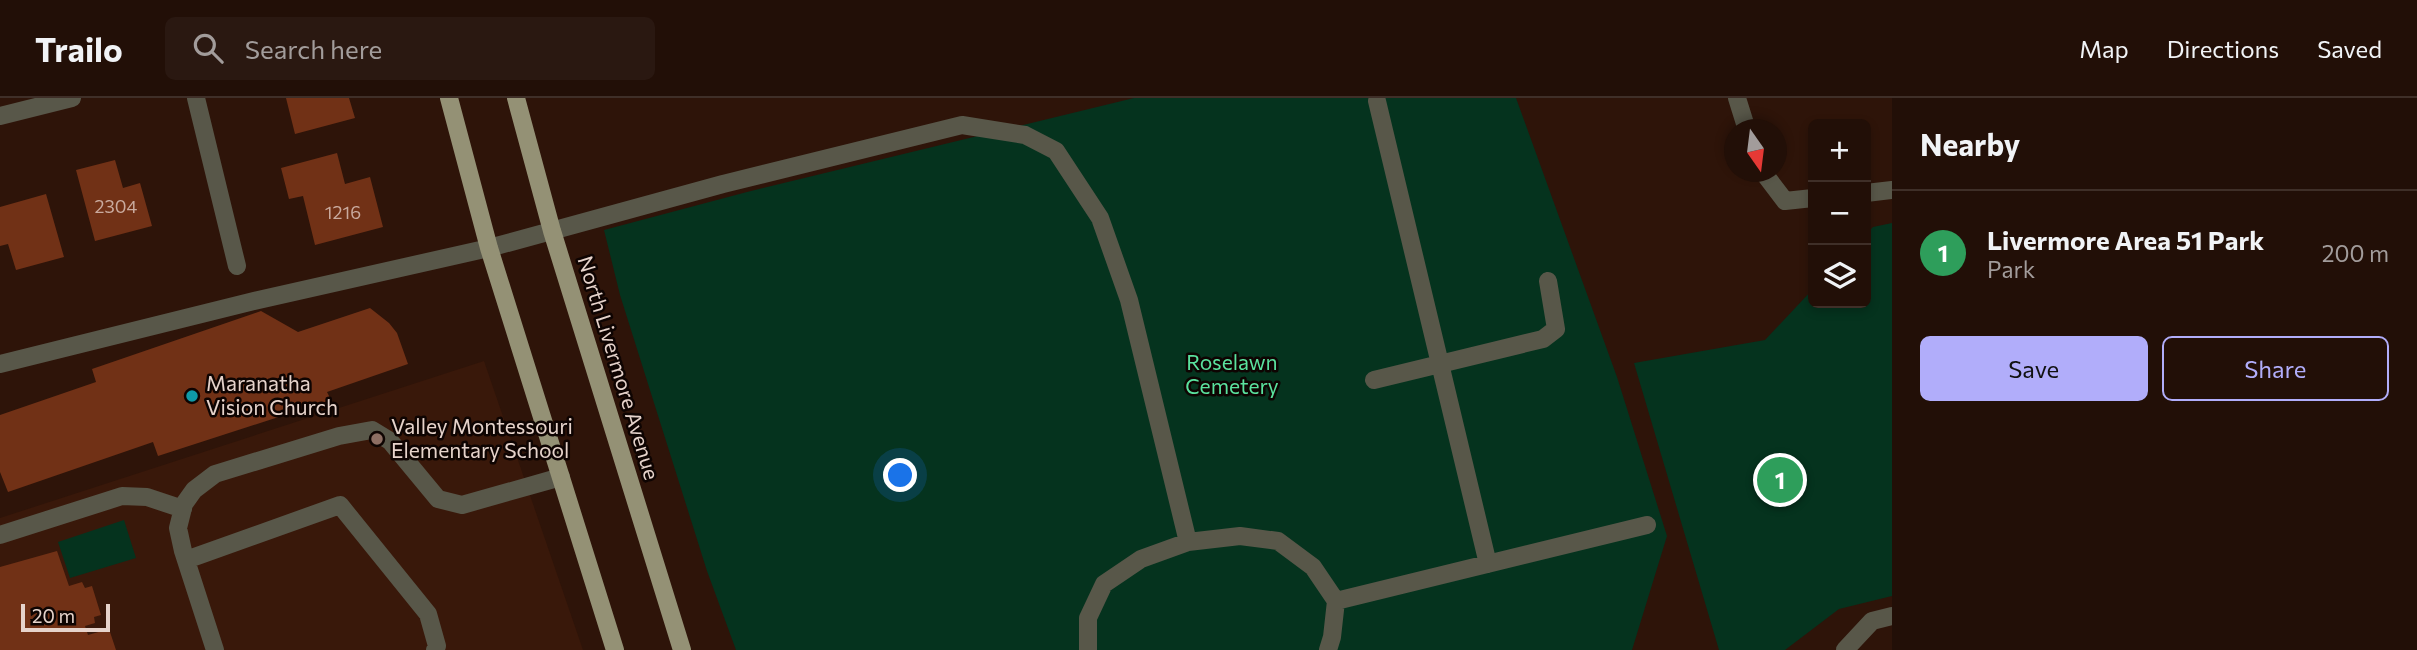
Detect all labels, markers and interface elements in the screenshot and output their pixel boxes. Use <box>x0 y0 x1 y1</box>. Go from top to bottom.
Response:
search box <box>165 17 655 80</box>
text: Trailo <box>35 28 123 69</box>
icon: search <box>189 29 227 67</box>
text: Search here <box>245 33 382 64</box>
text: Map <box>2079 34 2129 63</box>
text: Directions <box>2167 34 2279 63</box>
text: Saved <box>2317 34 2382 63</box>
north arrow <box>1724 119 1787 182</box>
map controls <box>1808 119 1871 308</box>
button: + <box>1808 119 1871 182</box>
text: Nearby <box>1920 125 2020 162</box>
button: − <box>1808 182 1871 245</box>
house number: 2304 <box>95 195 138 217</box>
house number: 1216 <box>325 201 361 223</box>
text: Livermore Area 51 Park <box>1987 224 2264 255</box>
text: 1 <box>1938 239 1948 267</box>
text: 200 m <box>2322 239 2389 267</box>
button: layers <box>1808 245 1871 308</box>
street label: North Livermore Avenue <box>573 253 665 482</box>
text: Park <box>1987 255 2035 283</box>
button: Save <box>1920 336 2148 401</box>
button: Share <box>2162 336 2389 401</box>
park label: Roselawn Cemetery <box>1185 349 1279 398</box>
place label: Maranatha Vision Church <box>206 370 338 419</box>
marker: Maranatha Vision Church <box>184 388 200 404</box>
place label: Valley Montessouri Elementary School <box>391 413 573 462</box>
marker: Valley Montessouri Elementary School <box>369 431 385 447</box>
pin: 1 <box>1757 454 1803 506</box>
your location <box>883 458 917 492</box>
scale bar <box>21 601 110 633</box>
text: 20 m <box>32 604 75 627</box>

